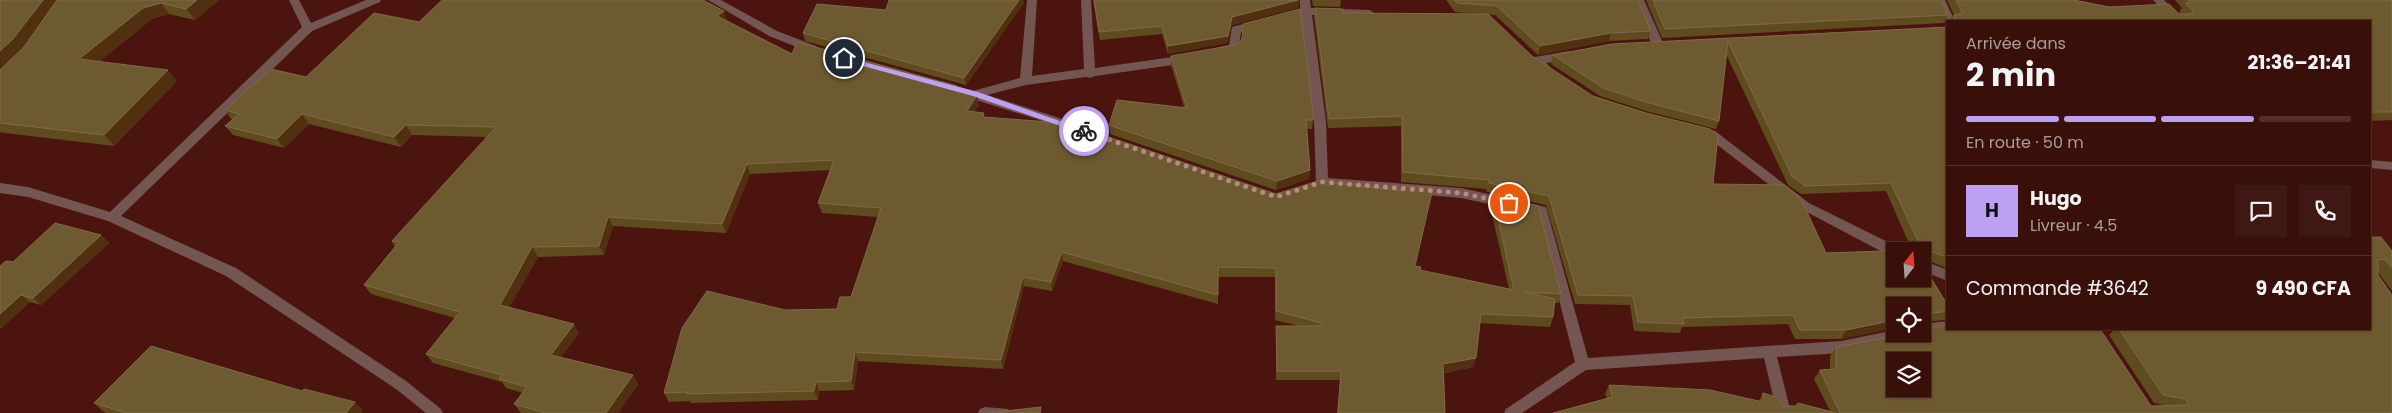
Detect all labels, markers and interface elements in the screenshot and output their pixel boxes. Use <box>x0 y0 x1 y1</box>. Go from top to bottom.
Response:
text: Arrivée dans <box>1966 32 2066 55</box>
pin <box>823 37 865 79</box>
icon: home <box>830 44 858 72</box>
text: 21:36–21:41 <box>2247 49 2351 76</box>
text: 2 min <box>1966 52 2056 97</box>
courier <box>1059 106 1109 156</box>
icon: bike <box>1070 117 1098 145</box>
text: En route · 50 m <box>1966 131 2084 154</box>
pin <box>1488 182 1530 224</box>
text: Hugo <box>2030 185 2082 212</box>
button: chat <box>2235 185 2287 237</box>
button: phone <box>2299 185 2351 237</box>
icon: bag <box>1495 189 1523 217</box>
text: H <box>1985 197 1999 224</box>
text: Livreur · 4.5 <box>2030 214 2117 237</box>
north arrow <box>1886 242 1931 288</box>
map controls <box>1886 242 1931 397</box>
text: Commande #3642 <box>1966 275 2149 302</box>
text: 9 490 CFA <box>2255 275 2351 302</box>
button: locate <box>1886 297 1931 342</box>
button: layers <box>1886 352 1931 397</box>

